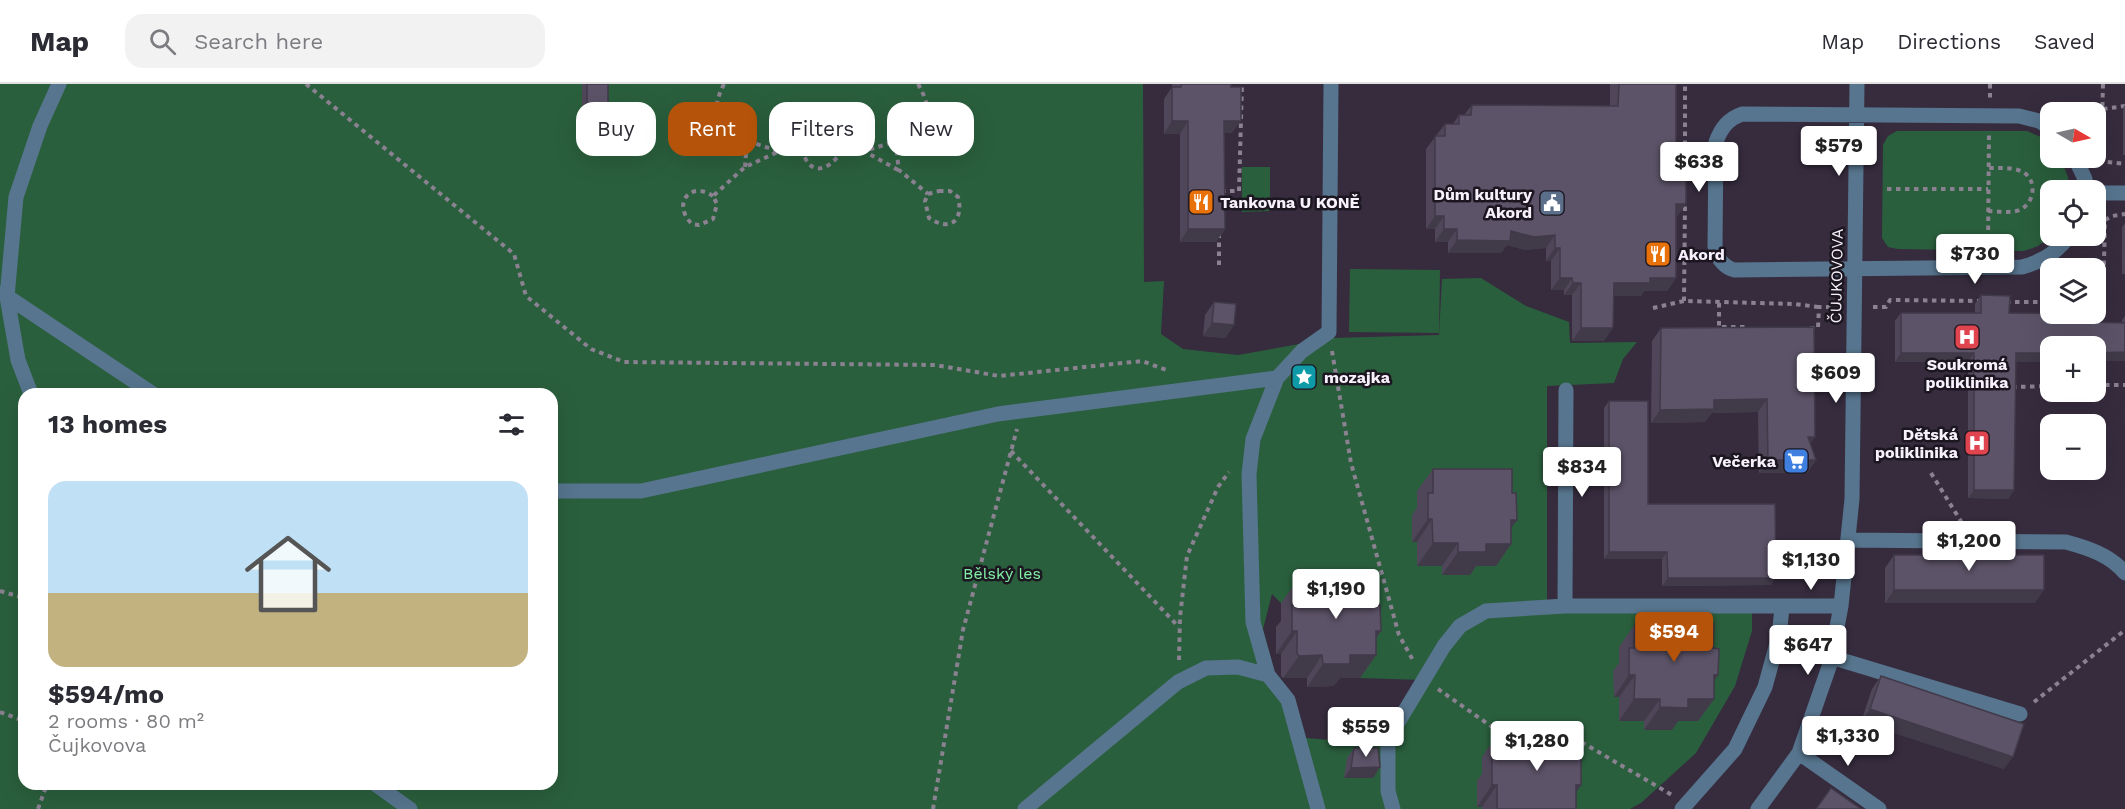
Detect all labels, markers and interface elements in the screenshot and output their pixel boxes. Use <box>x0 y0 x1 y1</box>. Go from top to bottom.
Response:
search box <box>125 14 545 68</box>
text: Map <box>30 25 89 58</box>
icon: search <box>146 25 179 58</box>
text: Search here <box>194 29 323 54</box>
text: Map <box>1821 29 1864 54</box>
text: Directions <box>1897 29 2001 54</box>
text: Saved <box>2034 29 2095 54</box>
chip: Buy <box>576 102 656 156</box>
chip: Rent <box>668 102 757 156</box>
chip: Filters <box>769 102 875 156</box>
chip: New <box>887 102 974 156</box>
north arrow <box>2040 102 2106 168</box>
map controls <box>2040 102 2106 480</box>
pin: $579 <box>1803 126 1875 177</box>
text: $579 <box>1815 133 1863 157</box>
pin: $638 <box>1663 142 1735 193</box>
text: $638 <box>1674 149 1724 173</box>
button: locate <box>2040 180 2106 246</box>
place label: Dům kultury Akord <box>1433 185 1533 222</box>
restaurant icon: Tankovna U KONĚ <box>1186 187 1216 217</box>
public building icon: Dům kultury Akord <box>1537 188 1567 218</box>
place label: Tankovna U KONĚ <box>1220 193 1360 212</box>
street label: ČUJKOVOVA <box>1826 228 1847 324</box>
pin: $730 <box>1939 234 2011 285</box>
restaurant icon: Akord <box>1643 239 1673 269</box>
text: $730 <box>1950 241 2000 265</box>
place label: Akord <box>1678 245 1725 264</box>
button: layers <box>2040 258 2106 324</box>
hospital icon: Soukromá poliklinika <box>1952 322 1982 352</box>
button: + <box>2040 336 2106 402</box>
pin: $609 <box>1800 353 1872 404</box>
place label: Soukromá poliklinika <box>1925 355 2009 392</box>
text: $609 <box>1811 360 1861 384</box>
place icon: mozajka <box>1289 362 1319 392</box>
place label: mozajka <box>1324 368 1391 387</box>
icon: filters <box>495 408 528 441</box>
text: 13 homes <box>48 409 167 439</box>
button: − <box>2040 414 2106 480</box>
place label: Dětská poliklinika <box>1875 425 1959 462</box>
hospital icon: Dětská poliklinika <box>1962 428 1992 458</box>
supermarket icon: Večerka <box>1781 446 1811 476</box>
pin: $834 <box>1546 447 1618 498</box>
place label: Večerka <box>1712 452 1777 471</box>
text: $834 <box>1557 454 1607 478</box>
icon: home <box>234 520 342 628</box>
pin: $1,200 <box>1920 521 2018 572</box>
text: $1,200 <box>1937 528 2001 552</box>
pin: $1,130 <box>1762 540 1860 591</box>
text: $1,130 <box>1782 547 1840 571</box>
park label: Bělský les <box>963 564 1041 583</box>
pin: $1,190 <box>1287 569 1385 620</box>
text: $1,190 <box>1306 576 1366 600</box>
pin: $594 <box>1638 612 1710 663</box>
text: $594 <box>1649 619 1699 643</box>
pin: $647 <box>1772 625 1844 676</box>
text: $647 <box>1783 632 1833 656</box>
text: $594/mo <box>48 679 164 709</box>
pin: $559 <box>1330 707 1402 758</box>
text: 2 rooms · 80 m² <box>48 709 204 733</box>
text: $559 <box>1342 714 1390 738</box>
pin: $1,330 <box>1799 716 1897 767</box>
pin: $1,280 <box>1488 721 1586 772</box>
text: $1,330 <box>1816 723 1880 747</box>
text: $1,280 <box>1505 728 1569 752</box>
text: Čujkovova <box>48 733 146 757</box>

